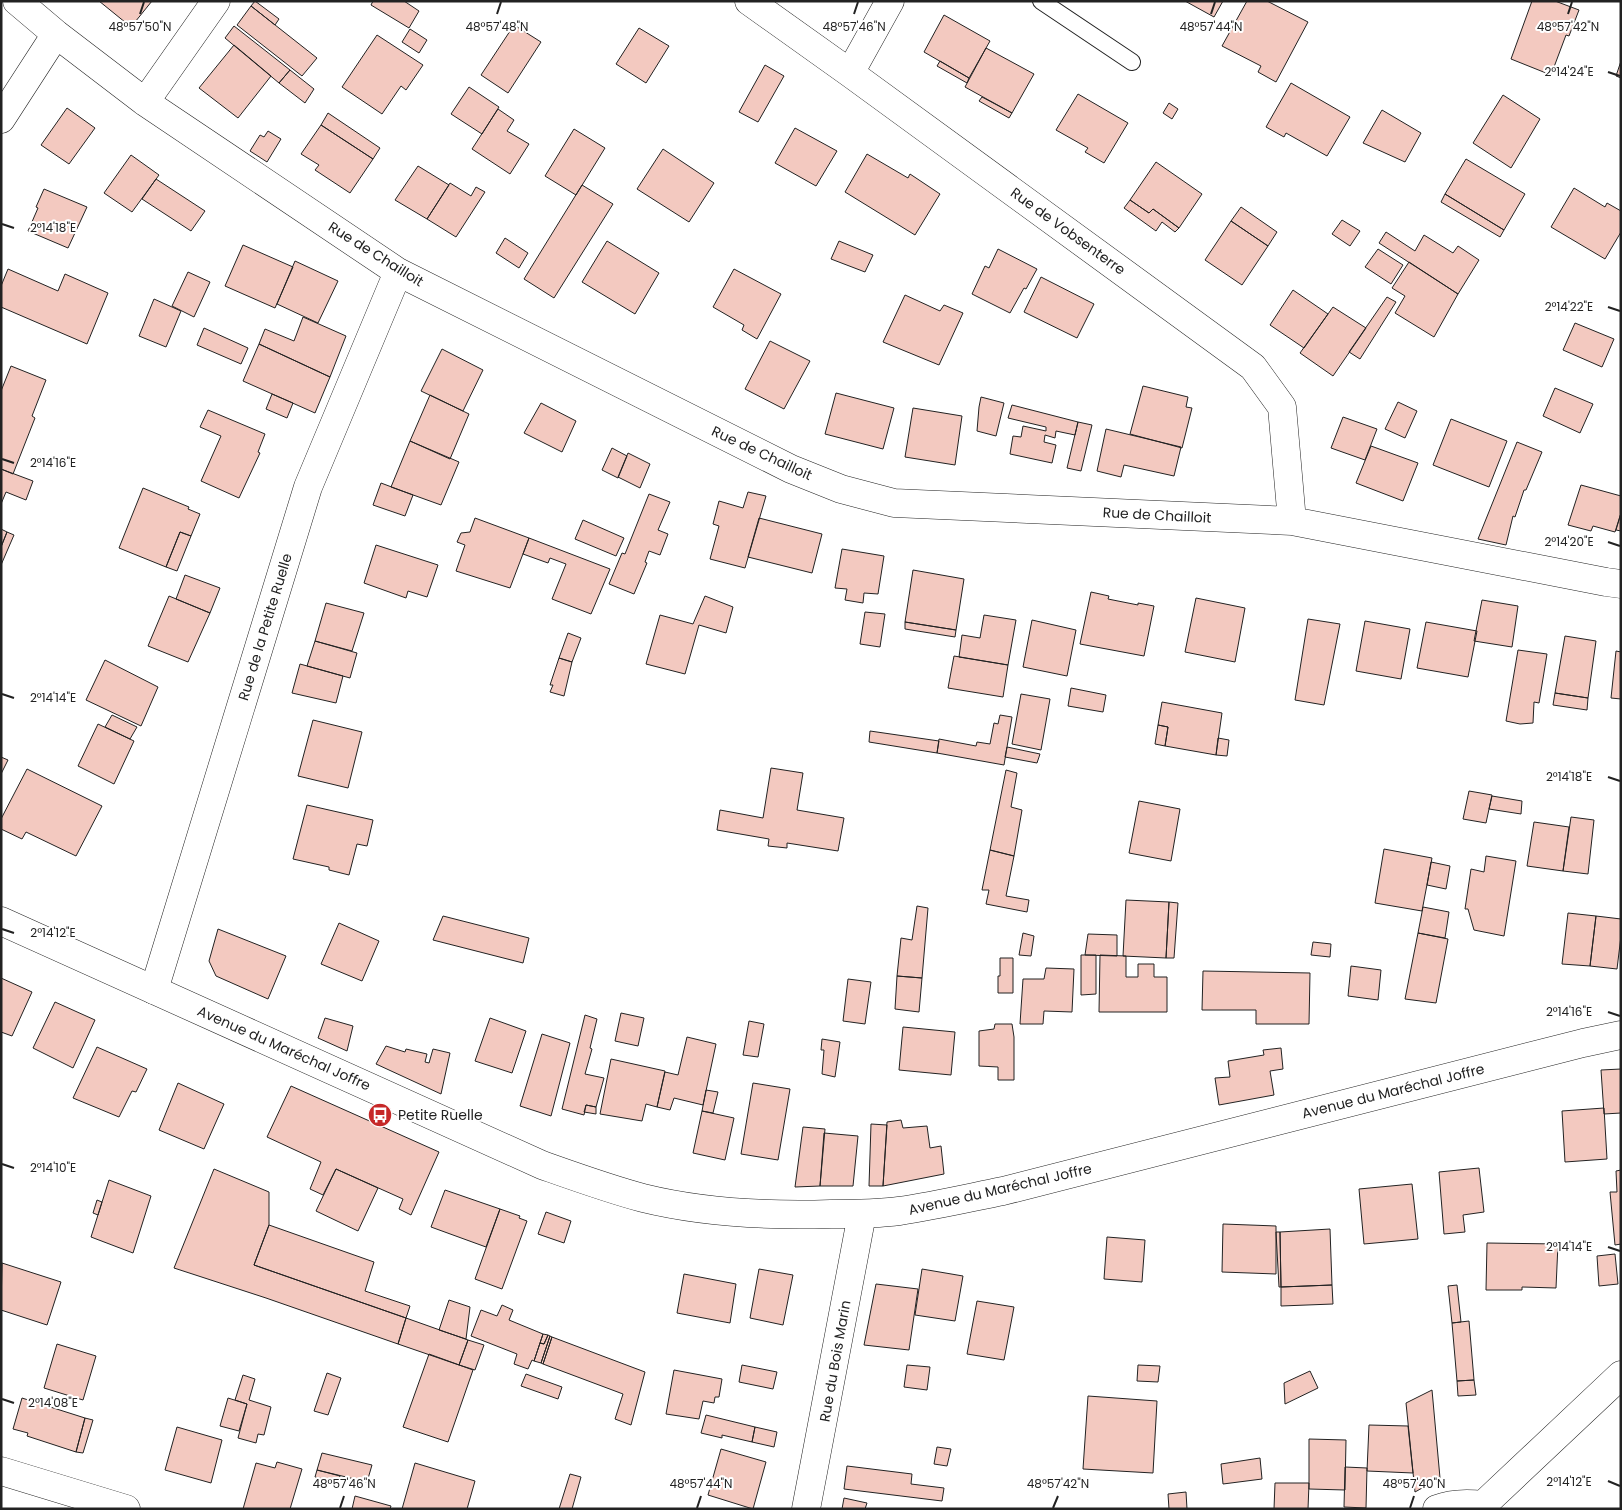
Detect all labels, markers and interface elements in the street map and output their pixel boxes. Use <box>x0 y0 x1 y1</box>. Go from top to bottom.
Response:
text: 48°57'50"N <box>108 18 172 35</box>
text: 48°57'48"N <box>465 18 529 35</box>
text: 48°57'46"N <box>822 18 886 35</box>
text: 48°57'44"N <box>1179 18 1243 35</box>
text: 48°57'42"N <box>1537 18 1599 35</box>
text: 2°14'24"E <box>1544 63 1594 80</box>
street label: Rue de Vobsenterre <box>1006 182 1130 280</box>
street label: Rue de Chailloit <box>325 217 427 291</box>
text: 2°14'18"E <box>30 219 76 236</box>
text: 2°14'22"E <box>1545 298 1593 315</box>
street label: Rue de Chailloit <box>708 421 816 485</box>
text: 2°14'16"E <box>30 454 76 471</box>
street label: Rue de Chailloit <box>1102 502 1212 528</box>
text: 2°14'20"E <box>1544 533 1594 550</box>
street label: Rue de la Petite Ruelle <box>233 551 297 703</box>
text: 2°14'14"E <box>30 689 76 706</box>
text: 2°14'18"E <box>1546 768 1592 785</box>
text: 2°14'12"E <box>30 924 76 941</box>
street label: Avenue du Maréchal Joffre <box>194 1001 374 1095</box>
text: 2°14'16"E <box>1546 1003 1592 1020</box>
street label: Avenue du Maréchal Joffre <box>1300 1059 1487 1123</box>
bus stop icon: Petite Ruelle <box>367 1102 393 1128</box>
place label: Petite Ruelle <box>398 1105 483 1125</box>
street label: Avenue du Maréchal Joffre <box>906 1158 1094 1220</box>
text: 2°14'10"E <box>30 1159 76 1176</box>
text: 2°14'14"E <box>1546 1238 1592 1255</box>
street label: Rue du Bois Marin <box>814 1299 856 1423</box>
text: 2°14'08"E <box>28 1394 78 1411</box>
text: 2°14'12"E <box>1546 1473 1592 1490</box>
text: 48°57'46"N <box>312 1475 376 1492</box>
text: 48°57'44"N <box>669 1475 733 1492</box>
text: 48°57'42"N <box>1027 1475 1089 1492</box>
text: 48°57'40"N <box>1382 1475 1446 1492</box>

